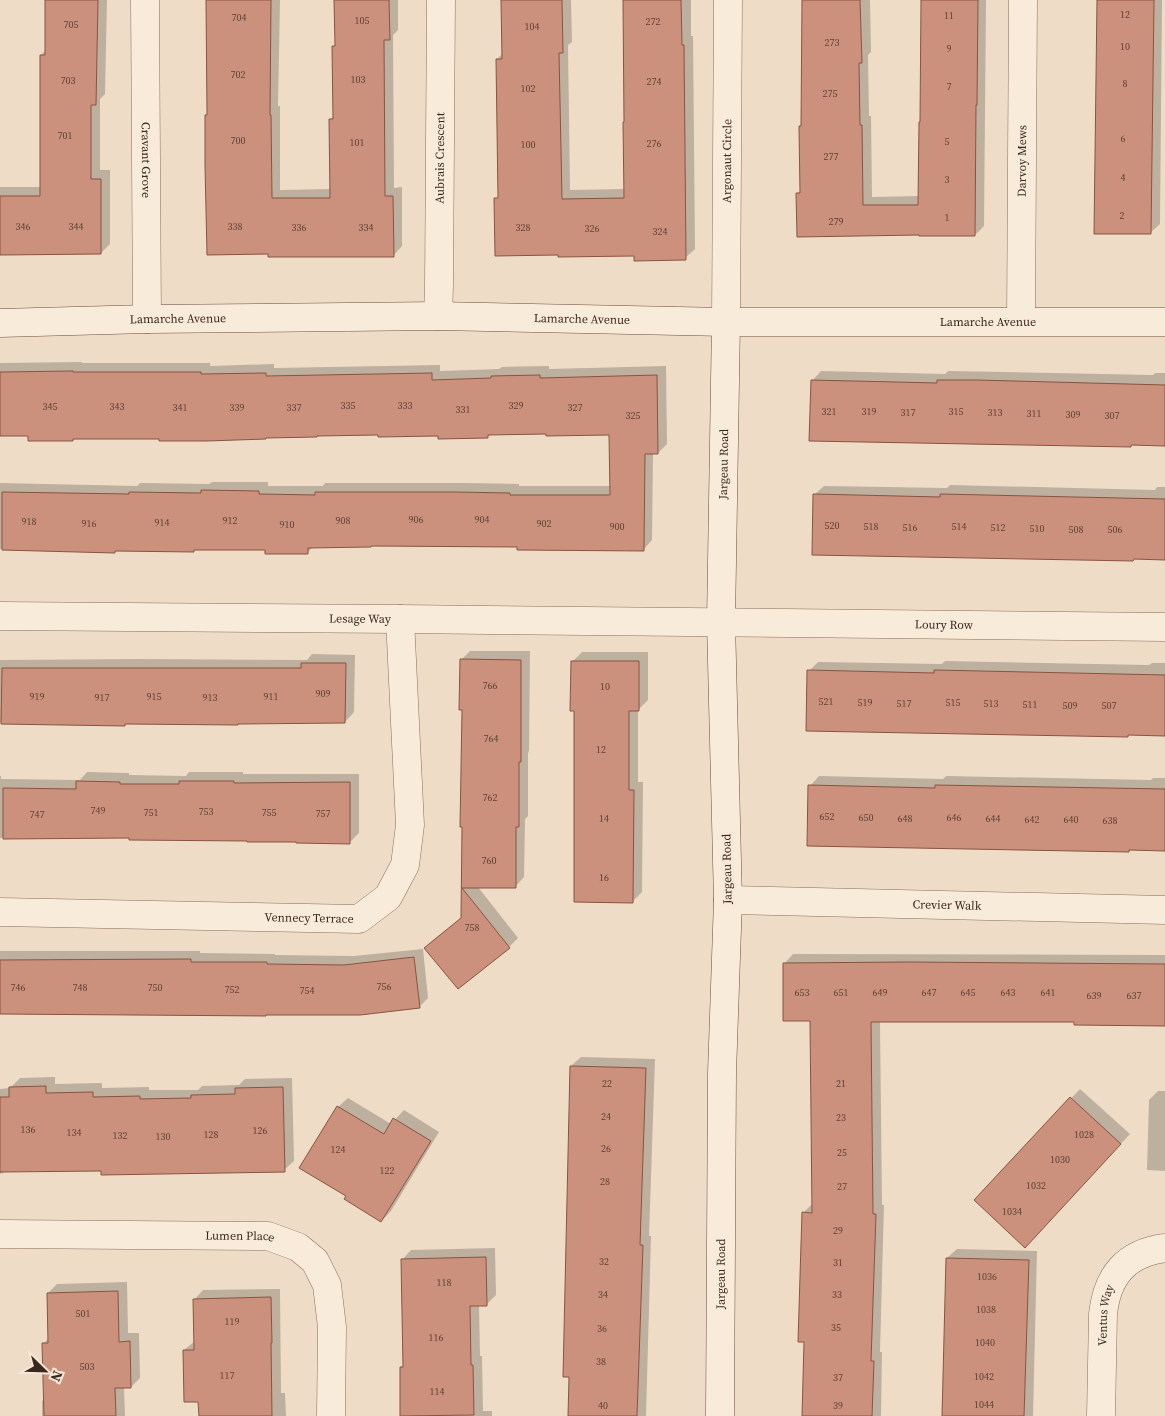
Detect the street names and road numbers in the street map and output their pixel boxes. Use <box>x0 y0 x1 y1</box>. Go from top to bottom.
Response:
street label: Aubrais Crescent <box>432 112 448 204</box>
street label: Argonaut Circle <box>719 119 735 203</box>
street label: Cravant Grove <box>138 122 154 198</box>
street label: Darvoy Mews <box>1014 125 1030 197</box>
street label: Lamarche Avenue <box>130 310 226 327</box>
street label: Lamarche Avenue <box>534 310 630 328</box>
street label: Lamarche Avenue <box>940 314 1036 330</box>
street label: Jargeau Road <box>715 429 732 501</box>
street label: Lesage Way <box>329 610 392 627</box>
street label: Loury Row <box>915 616 974 633</box>
street label: Jargeau Road <box>718 833 736 905</box>
street label: Crevier Walk <box>912 896 982 914</box>
street label: Vennecy Terrace <box>264 909 354 927</box>
street label: Lumen Place <box>205 1228 277 1246</box>
street label: Jargeau Road <box>713 1239 729 1310</box>
street label: Ventus Way <box>1094 1281 1118 1346</box>

